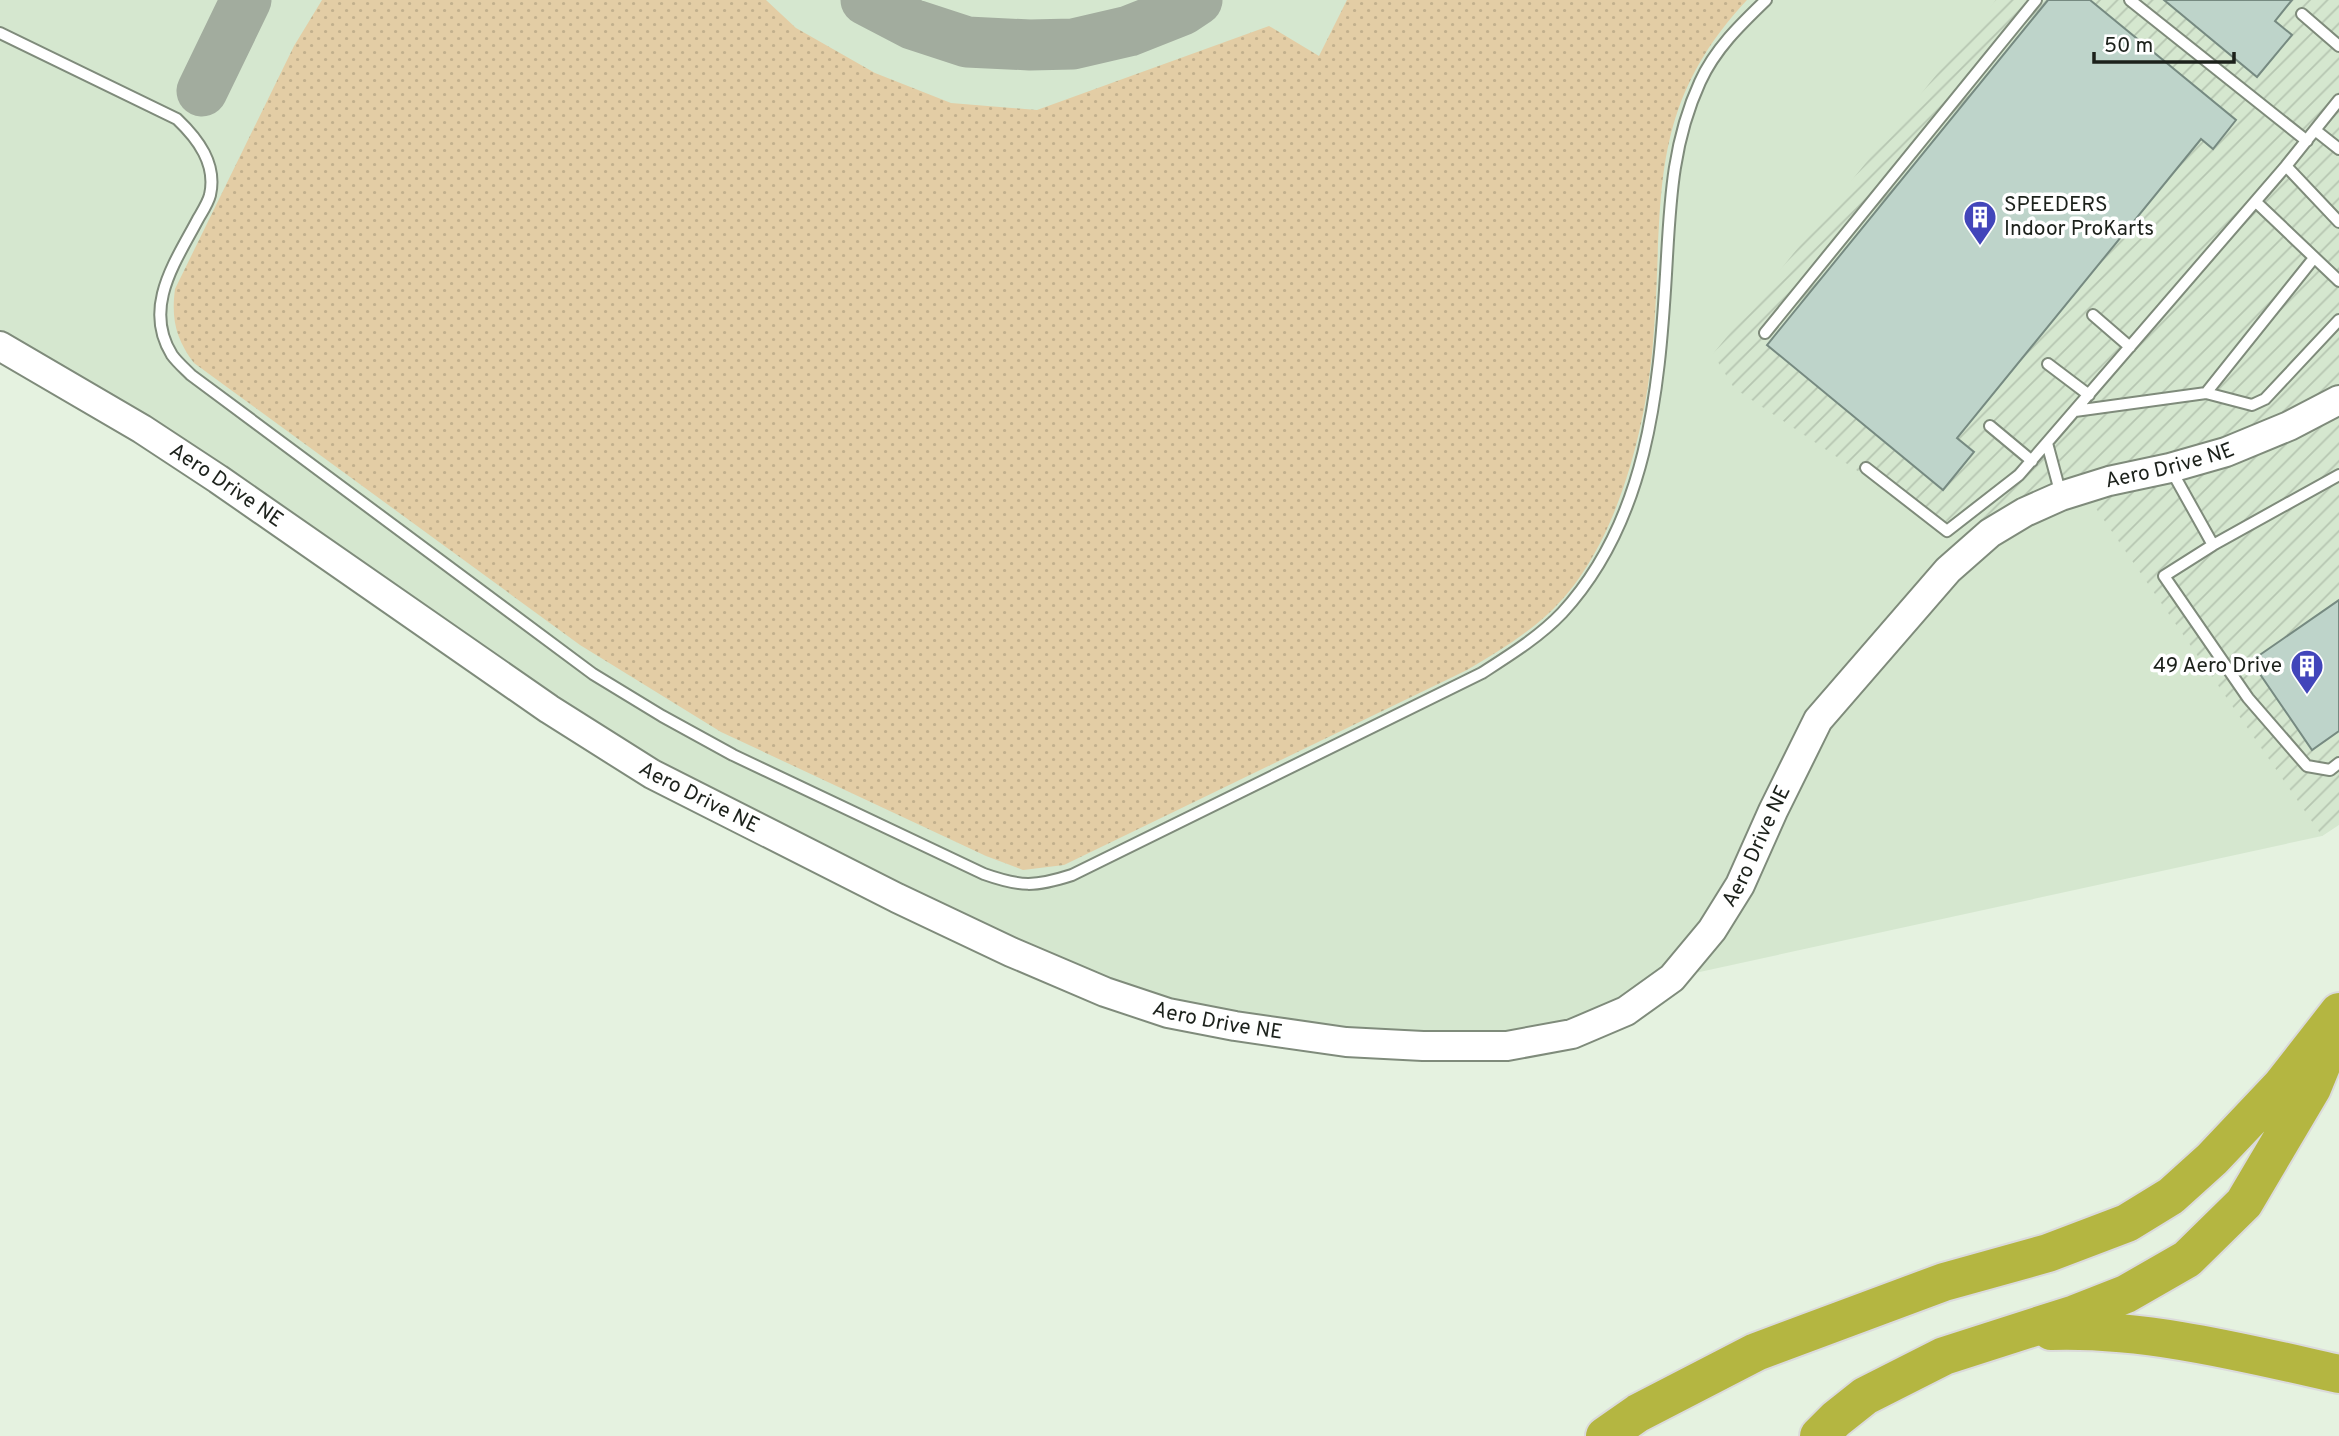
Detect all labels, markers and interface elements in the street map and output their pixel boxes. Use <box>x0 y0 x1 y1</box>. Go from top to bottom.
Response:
scale bar <box>2094 21 2234 65</box>
text: 50 m <box>2104 33 2153 60</box>
place label: SPEEDERS Indoor ProKarts <box>2004 192 2154 243</box>
building icon: SPEEDERS Indoor ProKarts <box>1961 198 1999 247</box>
street label: Aero Drive NE <box>164 437 289 534</box>
street label: Aero Drive NE <box>2103 437 2238 495</box>
building icon: 49 Aero Drive <box>2288 647 2326 696</box>
place label: 49 Aero Drive <box>2153 653 2282 680</box>
street label: Aero Drive NE <box>634 755 764 840</box>
street label: Aero Drive NE <box>1716 781 1797 913</box>
street label: Aero Drive NE <box>1149 995 1285 1046</box>

